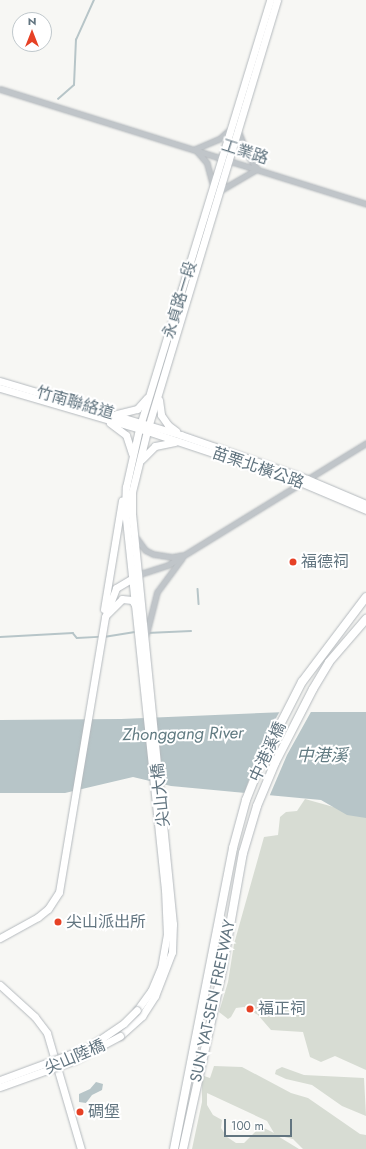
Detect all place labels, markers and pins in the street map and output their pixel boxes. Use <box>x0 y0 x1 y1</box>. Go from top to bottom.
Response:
place label: 福德祠 <box>301 552 349 572</box>
marker: 福德祠 <box>288 557 298 567</box>
place label: 尖山派出所 <box>66 912 146 932</box>
marker: 尖山派出所 <box>53 917 63 927</box>
place label: 福正祠 <box>258 999 306 1019</box>
marker: 福正祠 <box>245 1004 255 1014</box>
place label: 碉堡 <box>88 1102 120 1122</box>
marker: 碉堡 <box>75 1107 85 1117</box>

